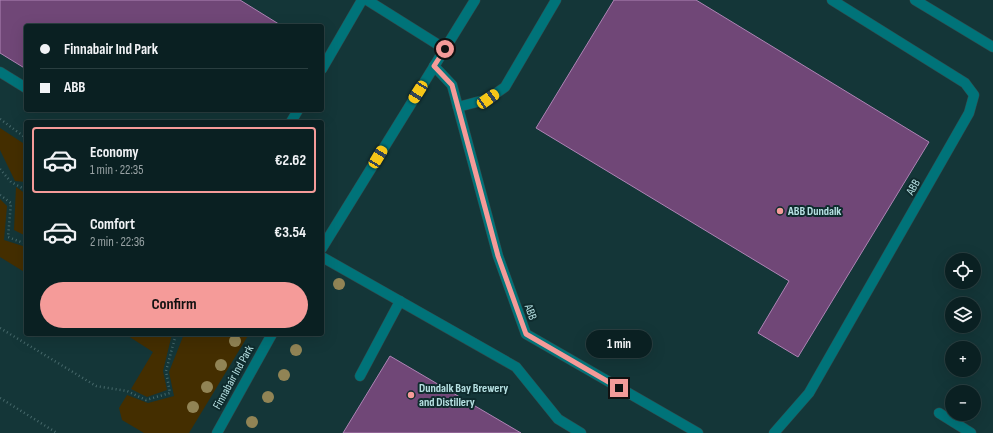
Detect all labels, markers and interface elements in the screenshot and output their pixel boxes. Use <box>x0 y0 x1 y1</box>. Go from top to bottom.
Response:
text: Finnabair Ind Park <box>64 40 158 59</box>
route start <box>436 40 454 58</box>
text: ABB <box>64 78 85 97</box>
car <box>407 79 429 105</box>
car <box>475 87 501 111</box>
icon: car <box>42 142 78 178</box>
text: Economy <box>90 143 139 162</box>
car <box>367 144 389 170</box>
text: €2.62 <box>275 151 306 170</box>
text: 1 min · 22:35 <box>90 162 144 178</box>
street label: ABB <box>902 177 924 199</box>
place label: ABB Dundalk <box>787 204 841 219</box>
marker: ABB Dundalk <box>775 206 785 216</box>
icon: car <box>42 214 78 250</box>
text: Comfort <box>90 215 135 234</box>
text: €3.54 <box>274 223 306 242</box>
text: 2 min · 22:36 <box>90 234 145 250</box>
map controls <box>945 253 981 421</box>
button: locate <box>945 253 981 289</box>
button: Confirm <box>40 282 308 328</box>
button: layers <box>945 297 981 333</box>
street label: ABB <box>520 301 540 322</box>
callout: 1 min <box>586 330 652 358</box>
text: 1 min <box>607 336 631 352</box>
button: + <box>945 341 981 377</box>
street label: Finnabair Ind Park <box>210 342 257 412</box>
route end <box>610 379 628 397</box>
place label: Dundalk Bay Brewery and Distillery <box>419 381 508 410</box>
button: − <box>945 385 981 421</box>
marker: Dundalk Bay Brewery and Distillery <box>406 390 416 400</box>

